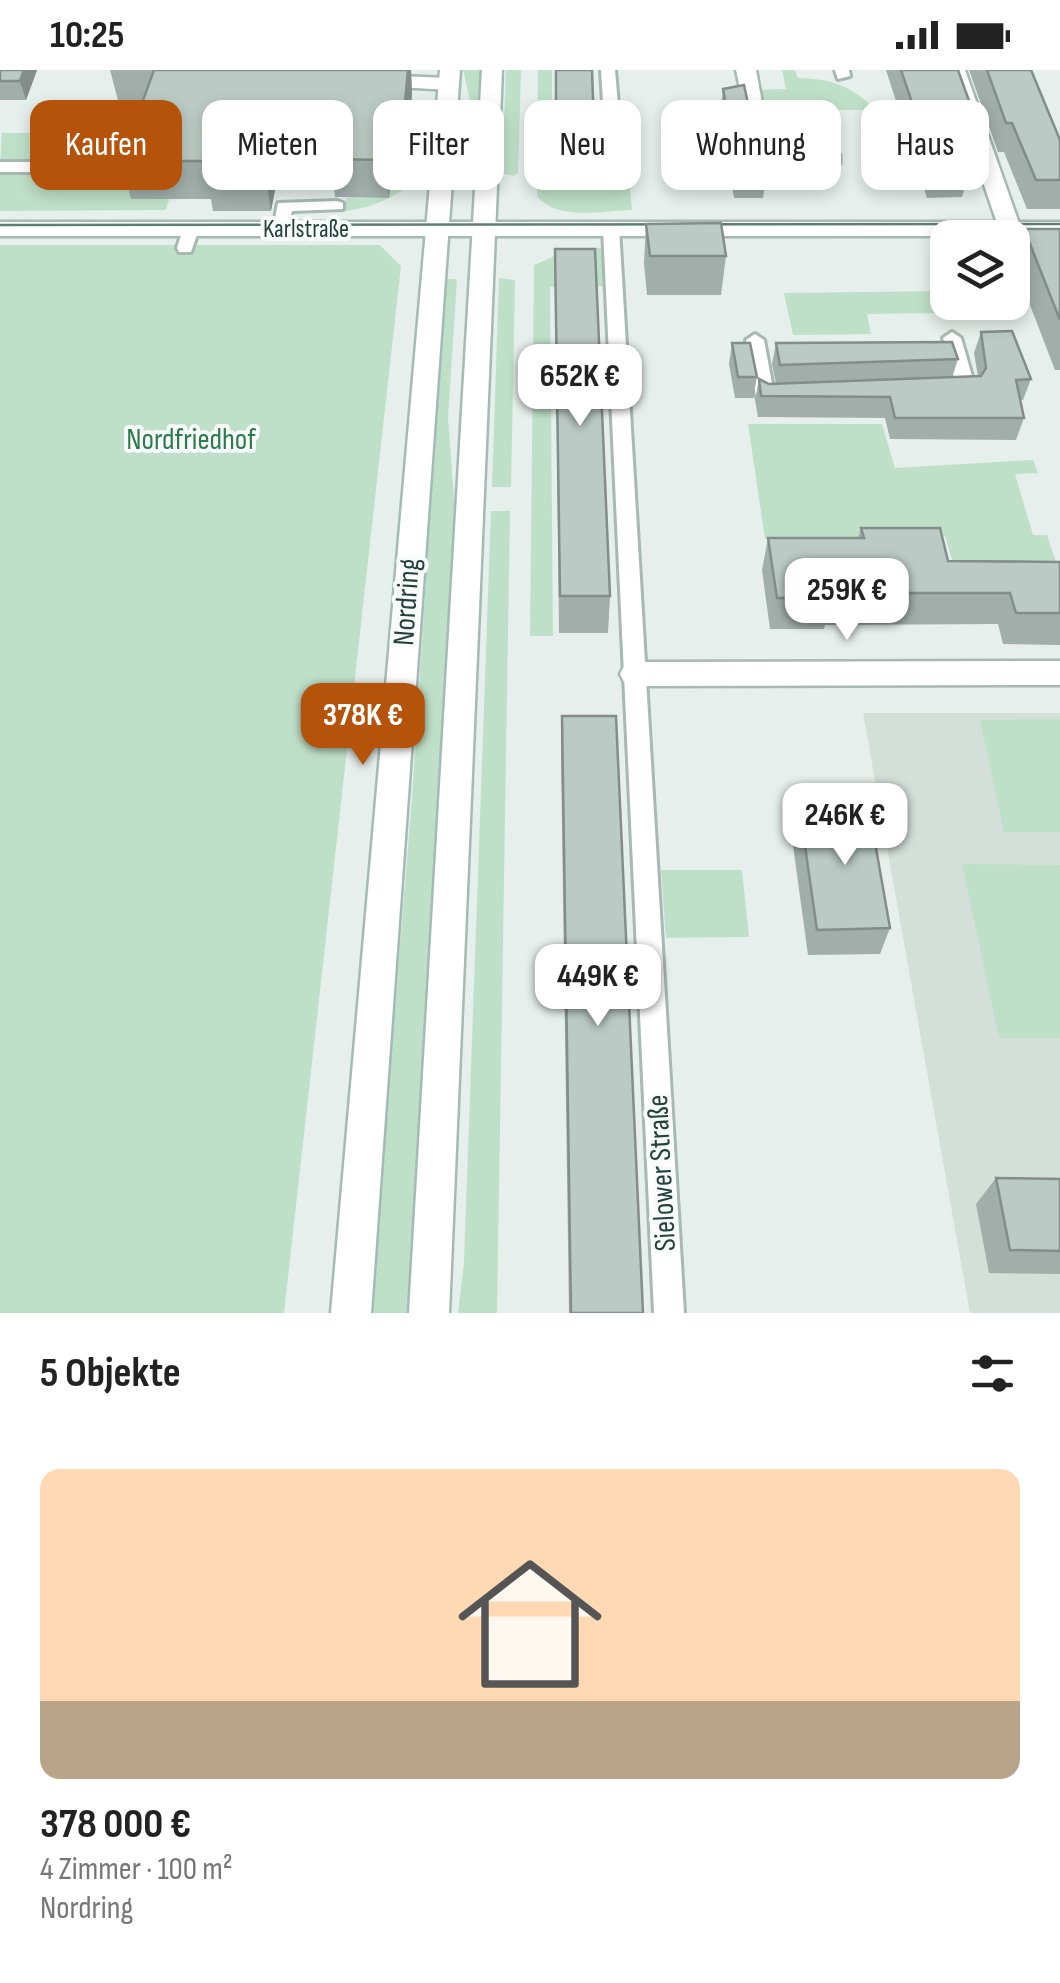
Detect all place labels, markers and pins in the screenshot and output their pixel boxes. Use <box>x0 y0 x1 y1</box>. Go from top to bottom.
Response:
pin: 652K € <box>499 344 661 429</box>
pin: 259K € <box>766 558 928 643</box>
pin: 378K € <box>282 683 444 768</box>
pin: 246K € <box>764 783 926 868</box>
pin: 449K € <box>517 944 679 1029</box>

